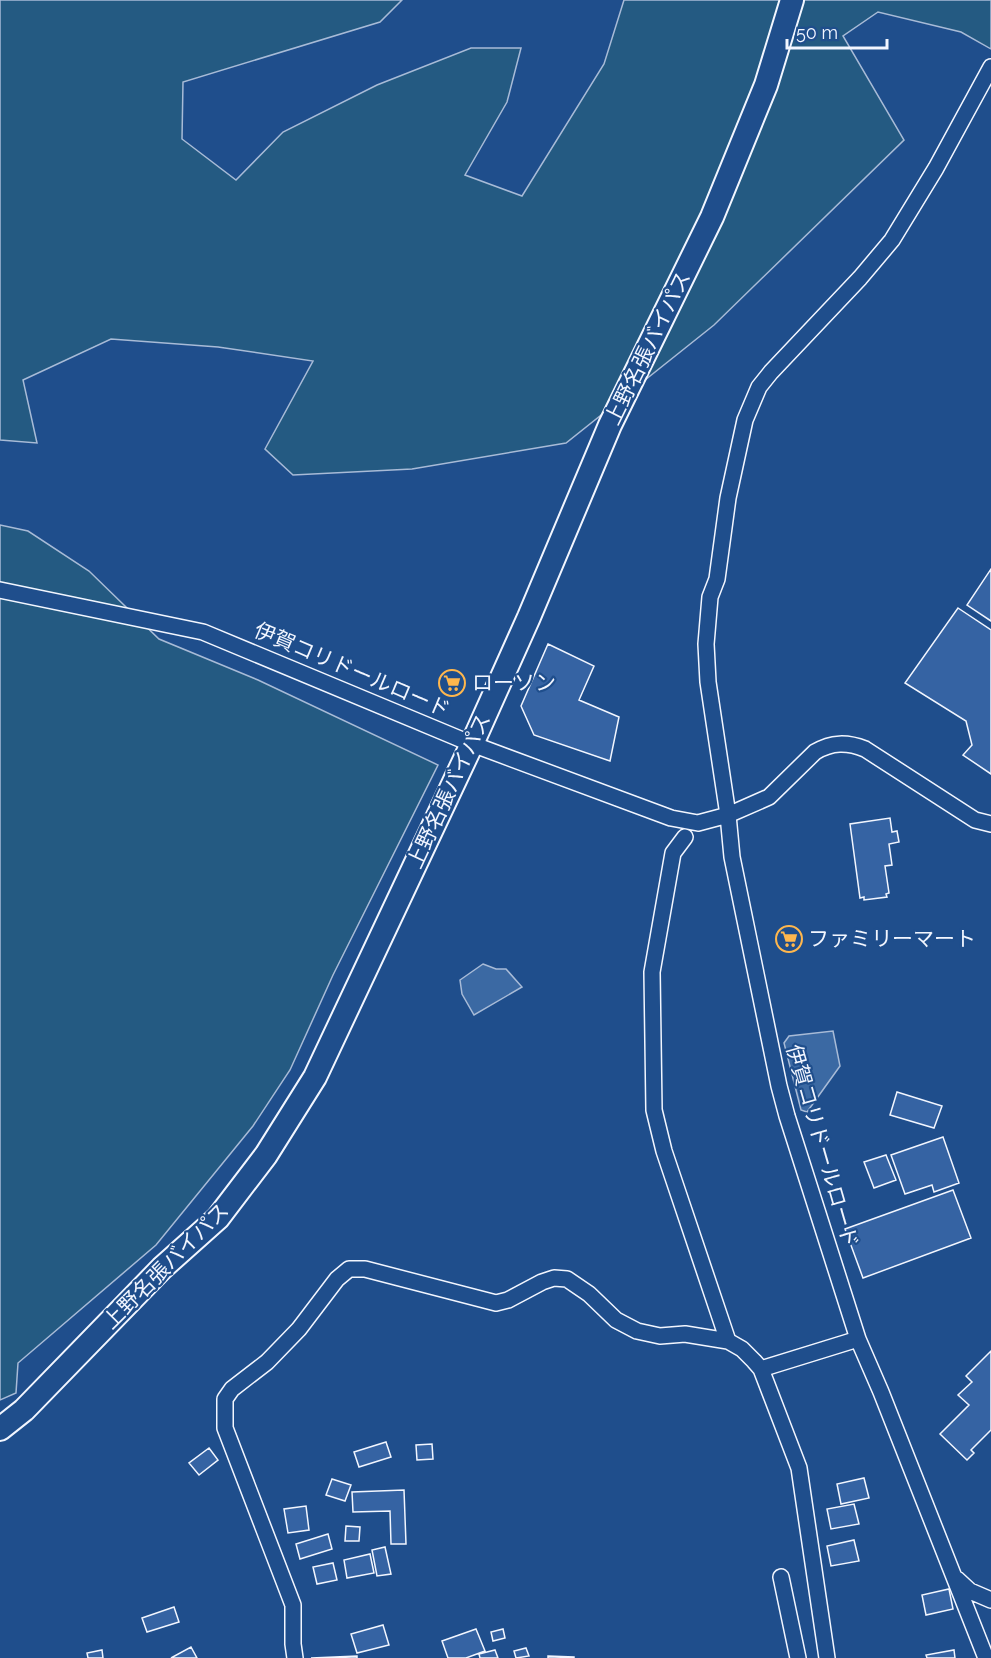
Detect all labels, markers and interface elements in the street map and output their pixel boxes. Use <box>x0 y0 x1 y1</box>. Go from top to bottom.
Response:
scale bar <box>787 12 888 50</box>
text: 50 m <box>796 22 838 43</box>
street label: 上野名張バイパス <box>600 267 696 429</box>
street label: 伊賀コリドールロード <box>251 617 454 722</box>
supermarket icon: ローソン <box>437 668 467 698</box>
place label: ローソン <box>472 670 556 695</box>
street label: 上野名張バイパス <box>402 710 495 872</box>
supermarket icon: ファミリーマート <box>774 924 804 954</box>
place label: ファミリーマート <box>808 926 976 951</box>
street label: 伊賀コリドールロード <box>782 1041 863 1250</box>
street label: 上野名張バイパス <box>98 1198 234 1334</box>

